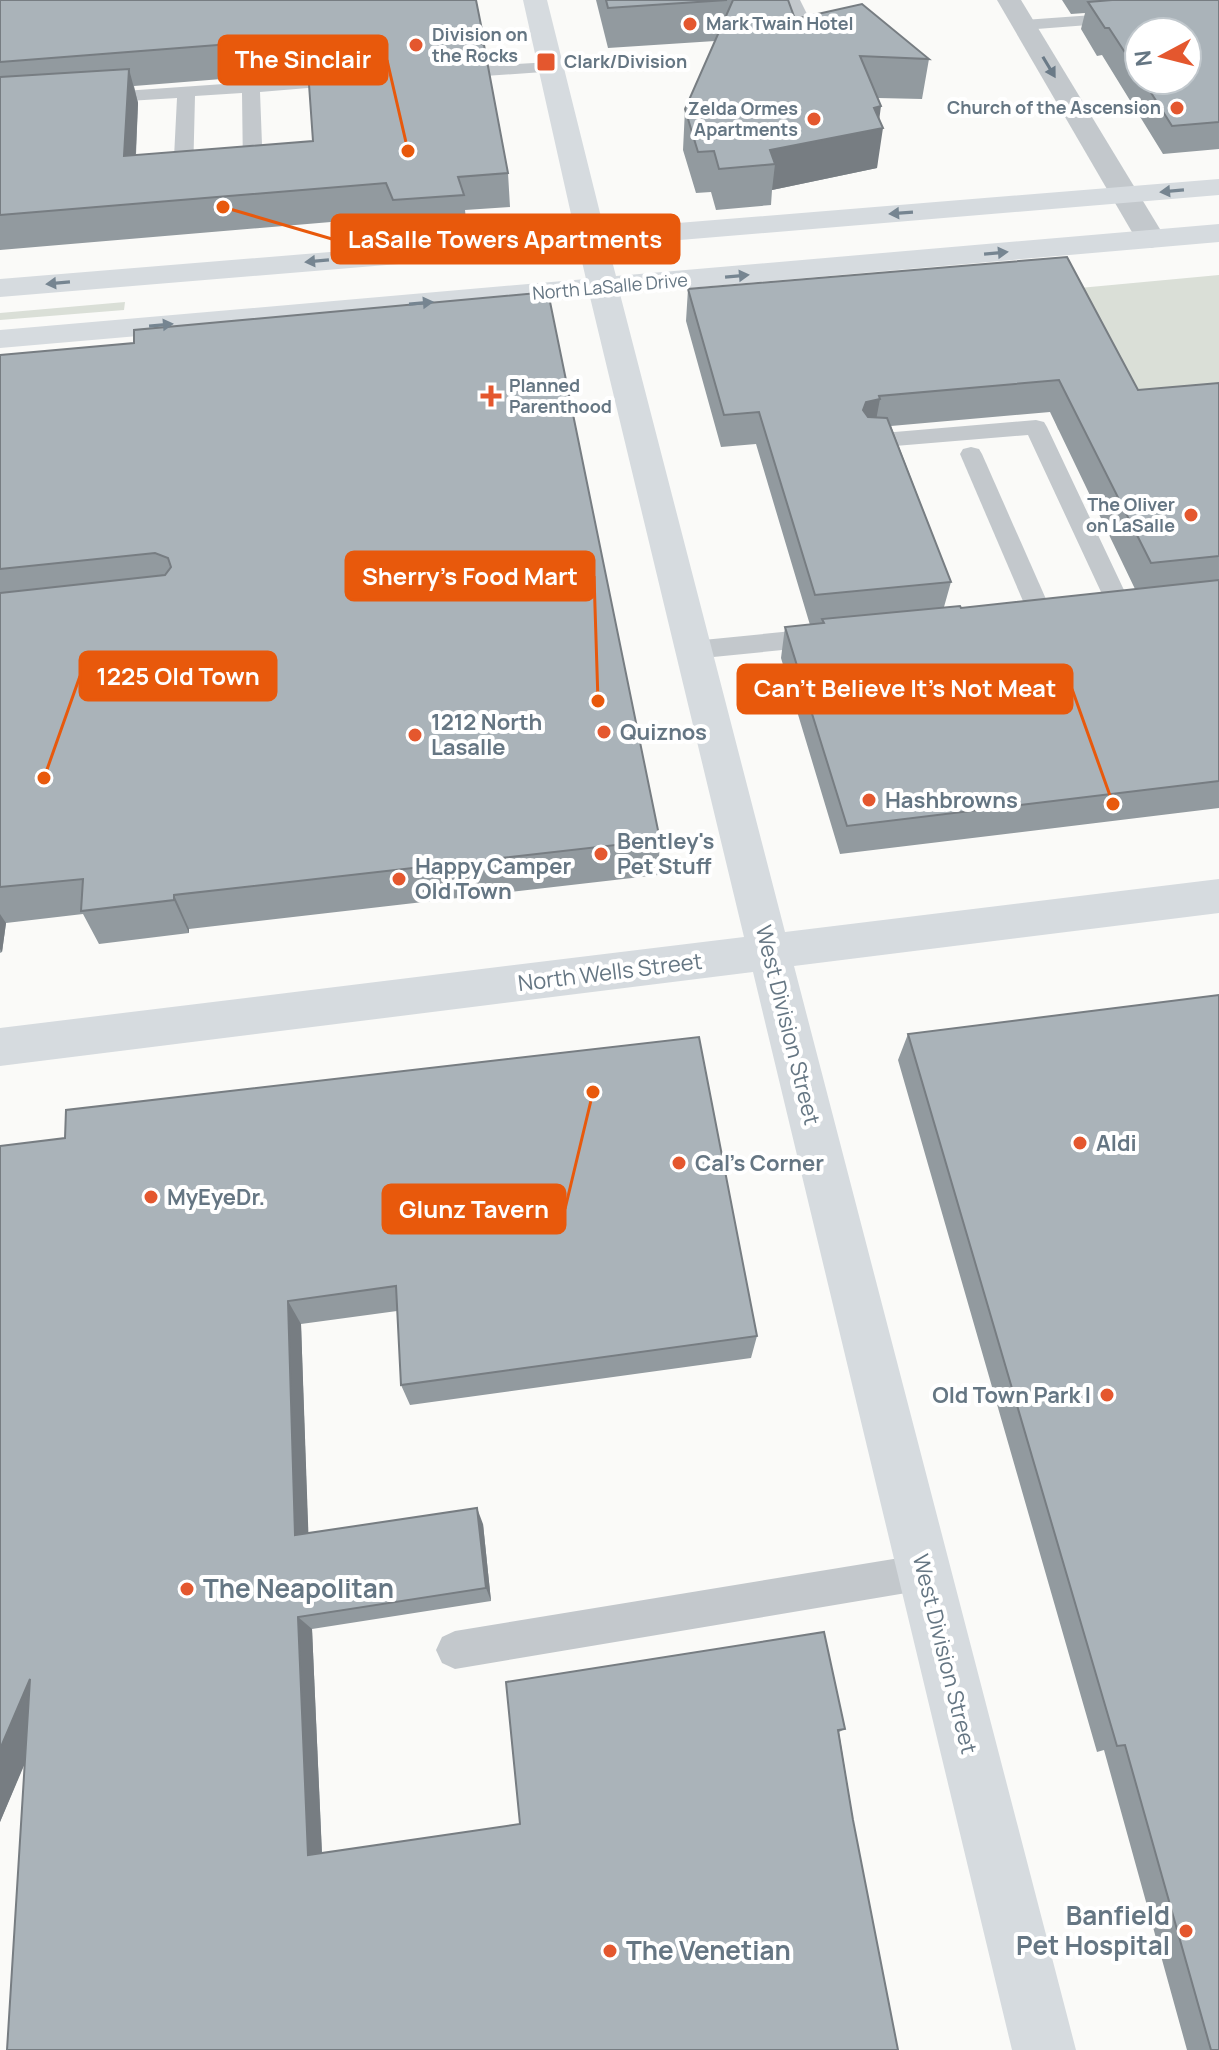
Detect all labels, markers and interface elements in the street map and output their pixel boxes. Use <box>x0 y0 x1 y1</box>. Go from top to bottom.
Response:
place label: Mark Twain Hotel <box>706 11 854 35</box>
marker: Mark Twain Hotel <box>681 15 699 33</box>
north arrow <box>1123 16 1203 96</box>
place label: Division on the Rocks <box>432 22 528 67</box>
callout: The Sinclair <box>219 36 387 84</box>
marker: Division on the Rocks <box>407 36 425 54</box>
text: The Sinclair <box>235 42 371 75</box>
place label: Clark/Division <box>564 49 687 73</box>
text: N <box>1127 49 1159 68</box>
marker: Clark/Division <box>535 51 557 73</box>
one-way arrow <box>1041 56 1055 78</box>
place label: Church of the Ascension <box>947 95 1161 119</box>
place label: Zelda Ormes Apartments <box>688 96 798 141</box>
marker: Church of the Ascension <box>1168 99 1186 117</box>
marker: Zelda Ormes Apartments <box>805 110 823 128</box>
one-way arrow <box>1159 185 1184 198</box>
one-way arrow <box>888 207 913 220</box>
callout: LaSalle Towers Apartments <box>332 215 679 263</box>
text: LaSalle Towers Apartments <box>348 222 662 255</box>
one-way arrow <box>984 246 1009 259</box>
one-way arrow <box>304 254 329 267</box>
street label: North LaSalle Drive <box>531 267 689 305</box>
one-way arrow <box>725 269 750 282</box>
one-way arrow <box>45 276 70 289</box>
one-way arrow <box>409 296 434 309</box>
one-way arrow <box>149 319 174 332</box>
place label: Planned Parenthood <box>509 373 612 418</box>
marker: Planned Parenthood <box>480 385 502 407</box>
place label: The Oliver on LaSalle <box>1086 492 1175 537</box>
marker: The Oliver on LaSalle <box>1182 506 1200 524</box>
callout: Sherry's Food Mart <box>346 552 594 600</box>
text: Sherry's Food Mart <box>362 559 578 592</box>
callout: 1225 Old Town <box>80 652 276 700</box>
text: 1225 Old Town <box>96 659 260 692</box>
callout: Can't Believe It's Not Meat <box>738 665 1072 713</box>
text: Can't Believe It's Not Meat <box>754 671 1056 704</box>
place label: 1212 North Lasalle <box>431 707 542 762</box>
place label: Quiznos <box>620 717 707 747</box>
marker: Quiznos <box>595 723 613 741</box>
marker: 1212 North Lasalle <box>406 726 424 744</box>
place label: Hashbrowns <box>885 785 1018 815</box>
marker: Hashbrowns <box>860 791 878 809</box>
place label: Bentley's Pet Stuff <box>617 826 715 881</box>
marker: Bentley's Pet Stuff <box>592 845 610 863</box>
place label: Happy Camper Old Town <box>415 851 571 906</box>
marker: Happy Camper Old Town <box>390 870 408 888</box>
street label: West Division Street <box>749 922 827 1128</box>
street label: North Wells Street <box>516 946 704 998</box>
place label: Aldi <box>1096 1128 1137 1158</box>
marker: Aldi <box>1071 1134 1089 1152</box>
place label: Cal's Corner <box>695 1148 824 1178</box>
marker: Cal's Corner <box>670 1154 688 1172</box>
place label: MyEyeDr. <box>167 1182 265 1212</box>
callout: Glunz Tavern <box>383 1185 565 1233</box>
marker: MyEyeDr. <box>142 1188 160 1206</box>
text: Glunz Tavern <box>399 1192 549 1225</box>
place label: Old Town Park I <box>932 1380 1091 1410</box>
marker: Old Town Park I <box>1098 1386 1116 1404</box>
street label: West Division Street <box>906 1551 984 1757</box>
place label: The Neapolitan <box>203 1570 394 1606</box>
marker: The Neapolitan <box>178 1580 196 1598</box>
place label: Banfield Pet Hospital <box>1016 1897 1170 1963</box>
marker: Banfield Pet Hospital <box>1177 1922 1195 1940</box>
place label: The Venetian <box>626 1932 791 1968</box>
marker: The Venetian <box>601 1942 619 1960</box>

